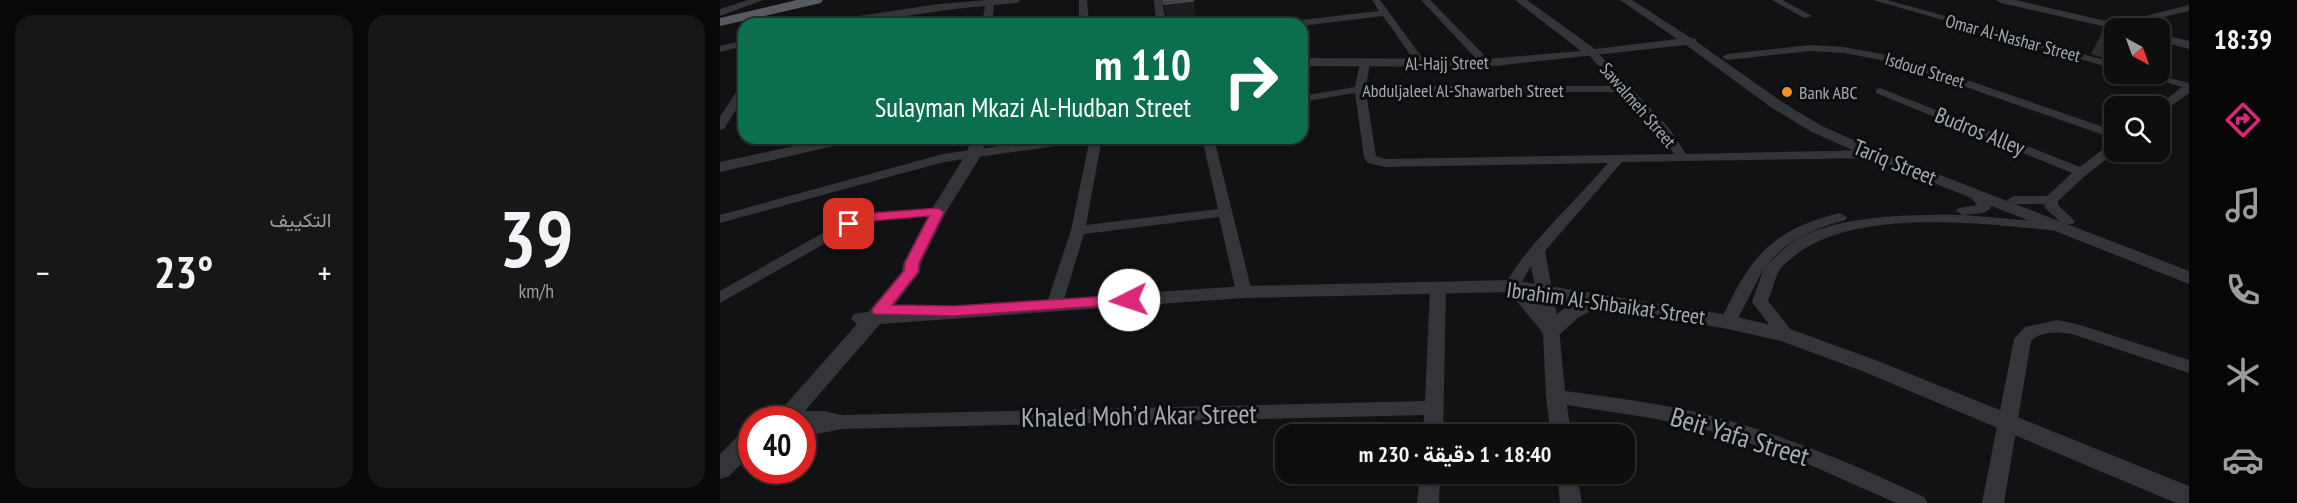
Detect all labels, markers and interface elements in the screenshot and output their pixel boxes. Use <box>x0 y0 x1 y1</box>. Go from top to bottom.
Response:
street label: Omar Al-Nashar Street <box>1943 9 2083 67</box>
north arrow <box>2104 18 2170 84</box>
map controls <box>2104 18 2170 162</box>
text: 18:39 <box>2214 22 2272 56</box>
text: 110 m <box>1094 37 1191 92</box>
icon: right <box>1212 42 1290 120</box>
street label: Isdoud Street <box>1882 47 1968 93</box>
street label: Al-Hajj Street <box>1405 51 1489 75</box>
street label: Sawalmeh Street <box>1595 58 1681 152</box>
street label: Abduljaleel Al-Shawarbeh Street <box>1362 79 1564 102</box>
place label: Bank ABC <box>1799 81 1858 104</box>
marker: Bank ABC <box>1780 85 1794 99</box>
text: Sulayman Mkazi Al-Hudban Street <box>875 90 1191 124</box>
button: search <box>2104 96 2170 162</box>
icon: directions <box>2222 99 2264 141</box>
street label: Budros Alley <box>1931 100 2030 162</box>
street label: Tariq Street <box>1849 133 1941 191</box>
icon: music <box>2222 184 2264 226</box>
text: 39 <box>499 188 574 289</box>
pin <box>823 198 874 249</box>
text: التكييف <box>269 207 332 233</box>
icon: arrive <box>832 207 865 240</box>
text: 23° <box>154 242 213 300</box>
text: − <box>36 251 50 294</box>
text: + <box>318 251 332 294</box>
position arrow <box>1097 268 1161 332</box>
icon: phone <box>2222 269 2264 311</box>
street label: Ibrahim Al-Shbaikat Street <box>1505 275 1707 331</box>
text: km/h <box>519 278 554 304</box>
icon: climate <box>2222 354 2264 396</box>
street label: Khaled Moh’d Akar Street <box>1021 396 1258 434</box>
street label: Beit Yafa Street <box>1667 399 1814 473</box>
speed limit sign: 40 <box>738 406 816 484</box>
icon: car <box>2222 439 2264 481</box>
text: 18:40 · 1 دقيقة · 230 m <box>1359 440 1551 468</box>

